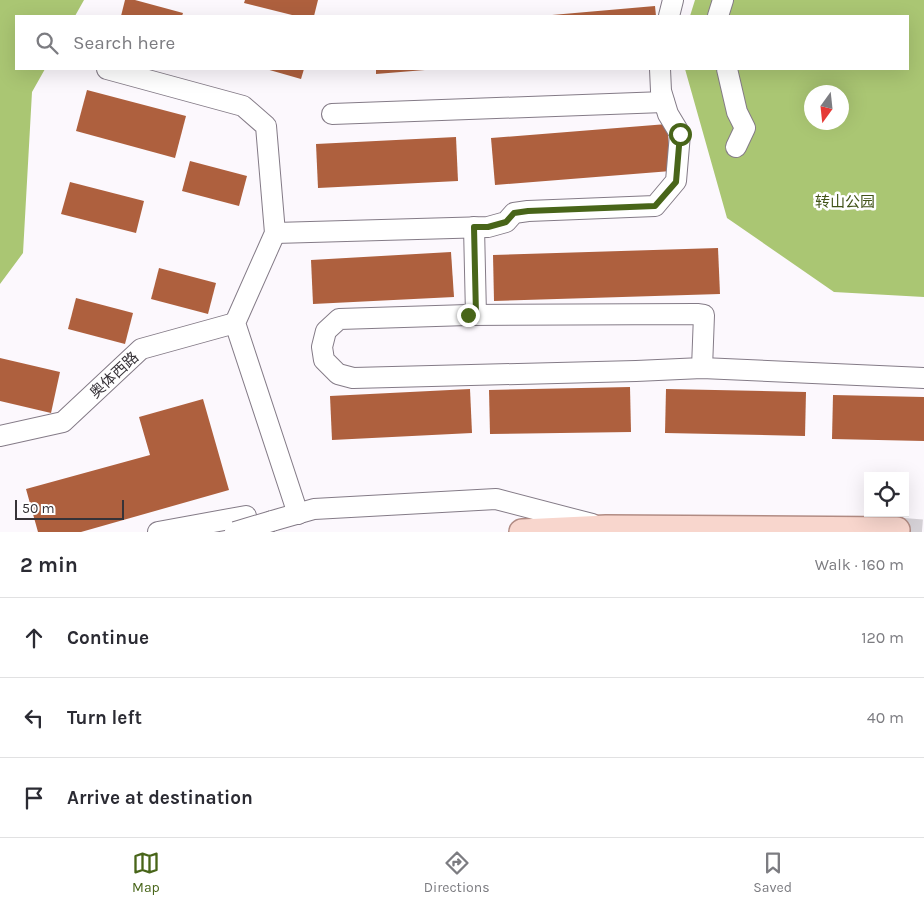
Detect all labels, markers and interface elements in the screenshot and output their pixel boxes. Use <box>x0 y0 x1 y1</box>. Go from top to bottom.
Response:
search box <box>15 15 909 70</box>
icon: search <box>33 29 61 57</box>
text: Search here <box>73 32 175 54</box>
north arrow <box>804 85 849 130</box>
route start <box>669 123 692 146</box>
park label: 转山公园 <box>815 193 875 211</box>
route end <box>457 304 480 327</box>
street label: 奥体西路 <box>86 348 142 402</box>
map controls <box>864 472 909 517</box>
button: locate <box>864 472 909 517</box>
scale bar <box>15 497 124 520</box>
text: 50 m <box>22 500 55 517</box>
text: 2 min <box>20 553 78 577</box>
text: Walk · 160 m <box>815 555 904 574</box>
icon: ahead <box>20 624 48 652</box>
text: Continue <box>67 627 149 649</box>
text: 120 m <box>861 628 904 647</box>
icon: left <box>20 704 48 732</box>
text: Turn left <box>67 707 142 729</box>
text: 40 m <box>867 708 904 727</box>
icon: arrive <box>20 784 48 812</box>
text: Arrive at destination <box>67 787 253 809</box>
tab: Map <box>132 849 160 896</box>
tab: Directions <box>424 849 490 896</box>
tab: Saved <box>753 849 792 896</box>

